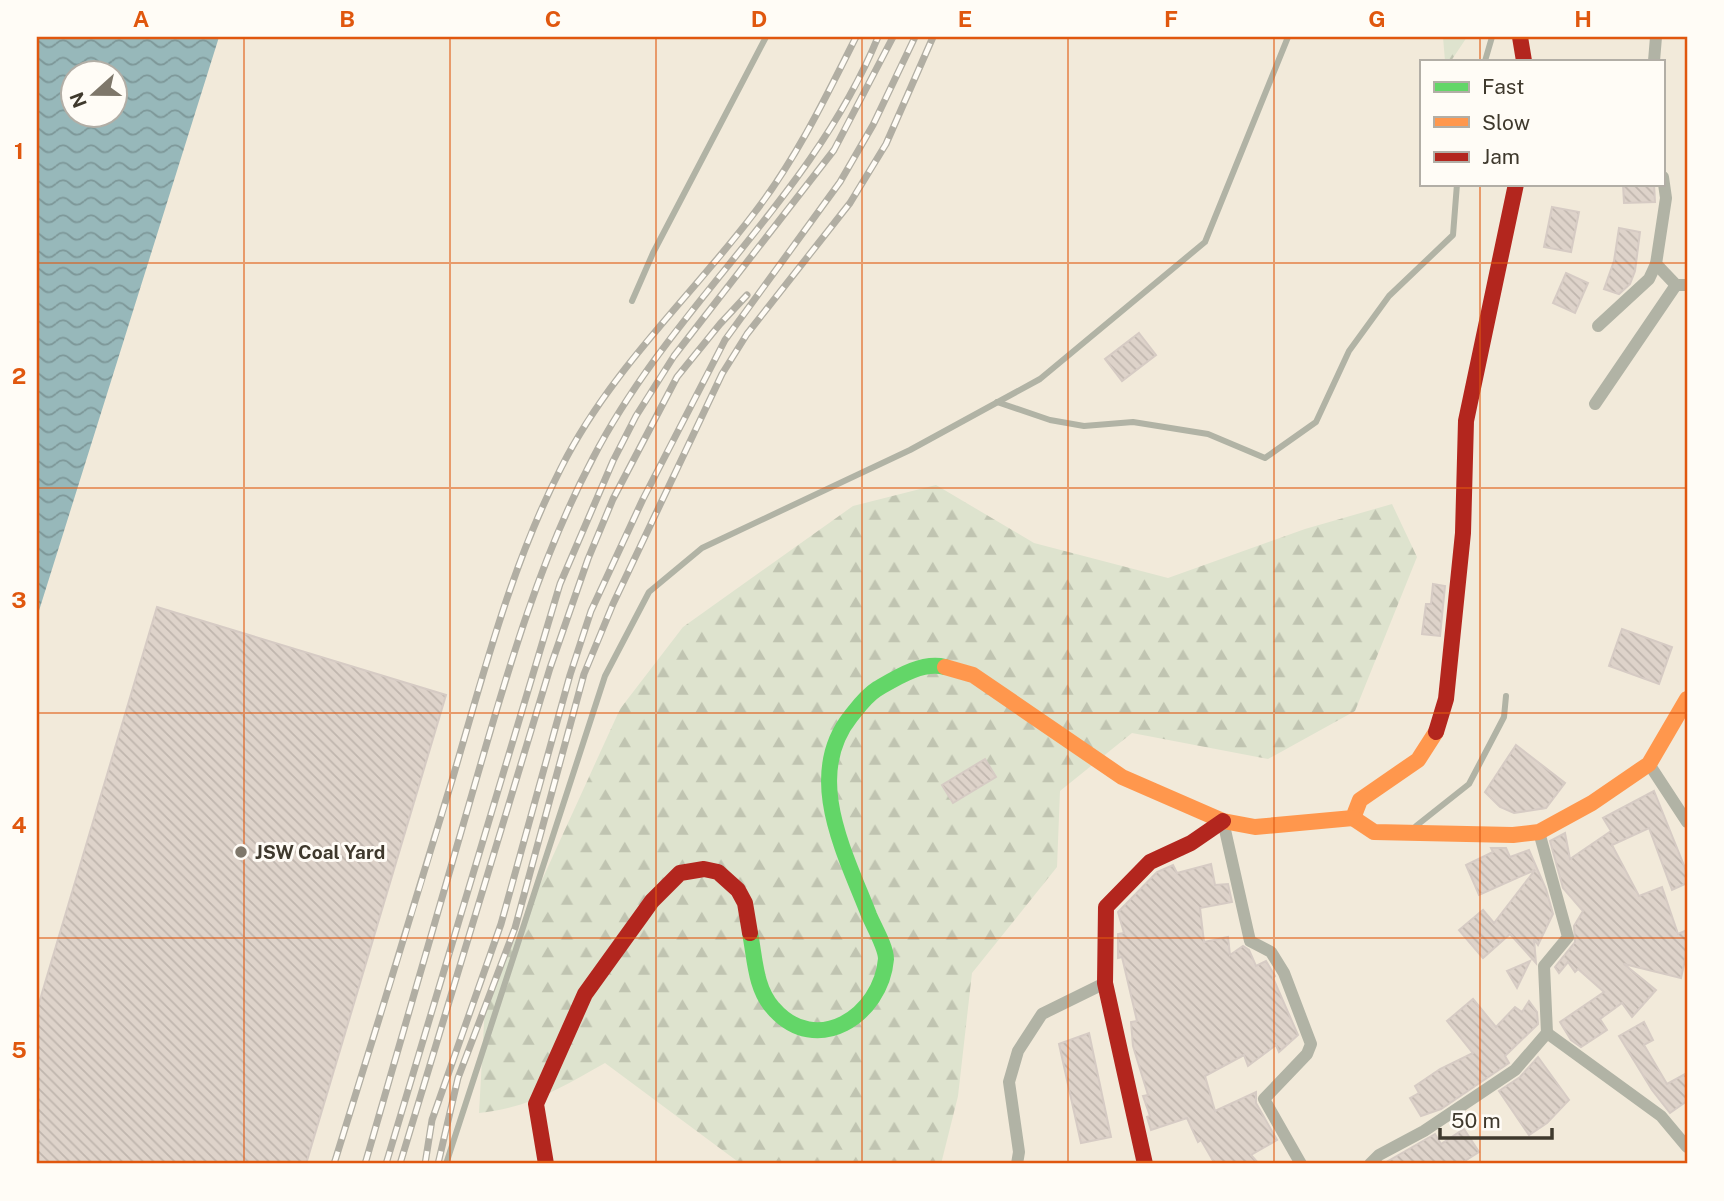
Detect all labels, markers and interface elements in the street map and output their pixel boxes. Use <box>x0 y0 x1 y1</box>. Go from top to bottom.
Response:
text: A <box>133 5 150 32</box>
text: B <box>339 5 355 32</box>
text: C <box>545 5 561 32</box>
text: D <box>751 5 767 32</box>
text: E <box>958 5 972 32</box>
text: F <box>1164 5 1178 32</box>
text: G <box>1368 5 1386 32</box>
text: H <box>1574 5 1592 32</box>
north arrow <box>60 60 130 130</box>
legend <box>1420 60 1664 186</box>
text: Fast <box>1482 74 1524 99</box>
text: N <box>65 89 91 111</box>
text: Slow <box>1482 110 1530 135</box>
text: 1 <box>14 137 24 164</box>
text: Jam <box>1482 144 1520 169</box>
text: 2 <box>12 362 26 389</box>
text: 3 <box>11 586 27 613</box>
text: 4 <box>11 811 27 838</box>
place label: JSW Coal Yard <box>255 841 385 863</box>
marker: JSW Coal Yard <box>233 844 249 860</box>
text: 5 <box>11 1036 27 1063</box>
scale bar <box>1440 1096 1552 1140</box>
text: 50 m <box>1451 1108 1501 1133</box>

